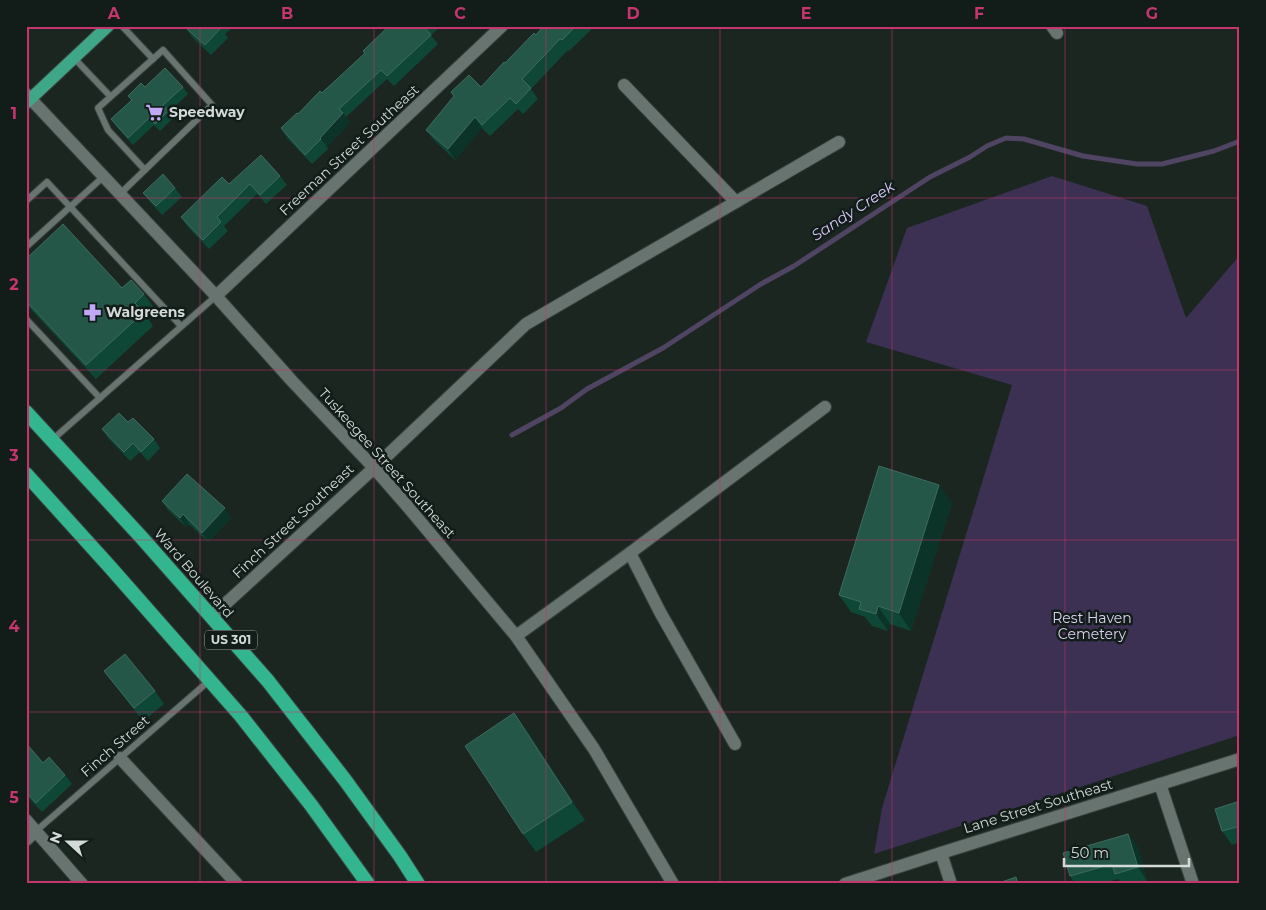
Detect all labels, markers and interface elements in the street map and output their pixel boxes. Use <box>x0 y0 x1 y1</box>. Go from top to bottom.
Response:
text: A <box>107 4 121 23</box>
text: B <box>281 4 293 23</box>
text: C <box>454 4 466 23</box>
text: D <box>626 4 640 23</box>
text: E <box>801 4 811 23</box>
text: F <box>974 4 984 23</box>
text: G <box>1146 4 1158 23</box>
street label: Freeman Street Southeast <box>275 80 423 219</box>
supermarket icon: Speedway <box>145 102 165 122</box>
place label: Speedway <box>169 103 245 121</box>
text: 1 <box>11 104 17 123</box>
water label: Sandy Creek <box>808 176 899 245</box>
text: 2 <box>9 275 19 294</box>
pharmacy icon: Walgreens <box>82 302 102 322</box>
place label: Walgreens <box>106 303 185 321</box>
street label: Tuskeegee Street Southeast <box>315 384 460 542</box>
text: 3 <box>8 446 19 465</box>
street label: Finch Street Southeast <box>228 460 358 582</box>
street label: Ward Boulevard <box>150 524 238 622</box>
park label: Rest Haven Cemetery <box>1052 609 1132 643</box>
text: 4 <box>8 617 20 636</box>
road number: US 301 <box>205 630 257 650</box>
street label: Finch Street <box>77 711 153 781</box>
street label: Lane Street Southeast <box>961 775 1115 837</box>
text: 5 <box>9 788 19 807</box>
north arrow <box>42 818 92 868</box>
text: N <box>45 829 66 846</box>
scale bar <box>1064 835 1188 867</box>
text: 50 m <box>1071 843 1109 862</box>

